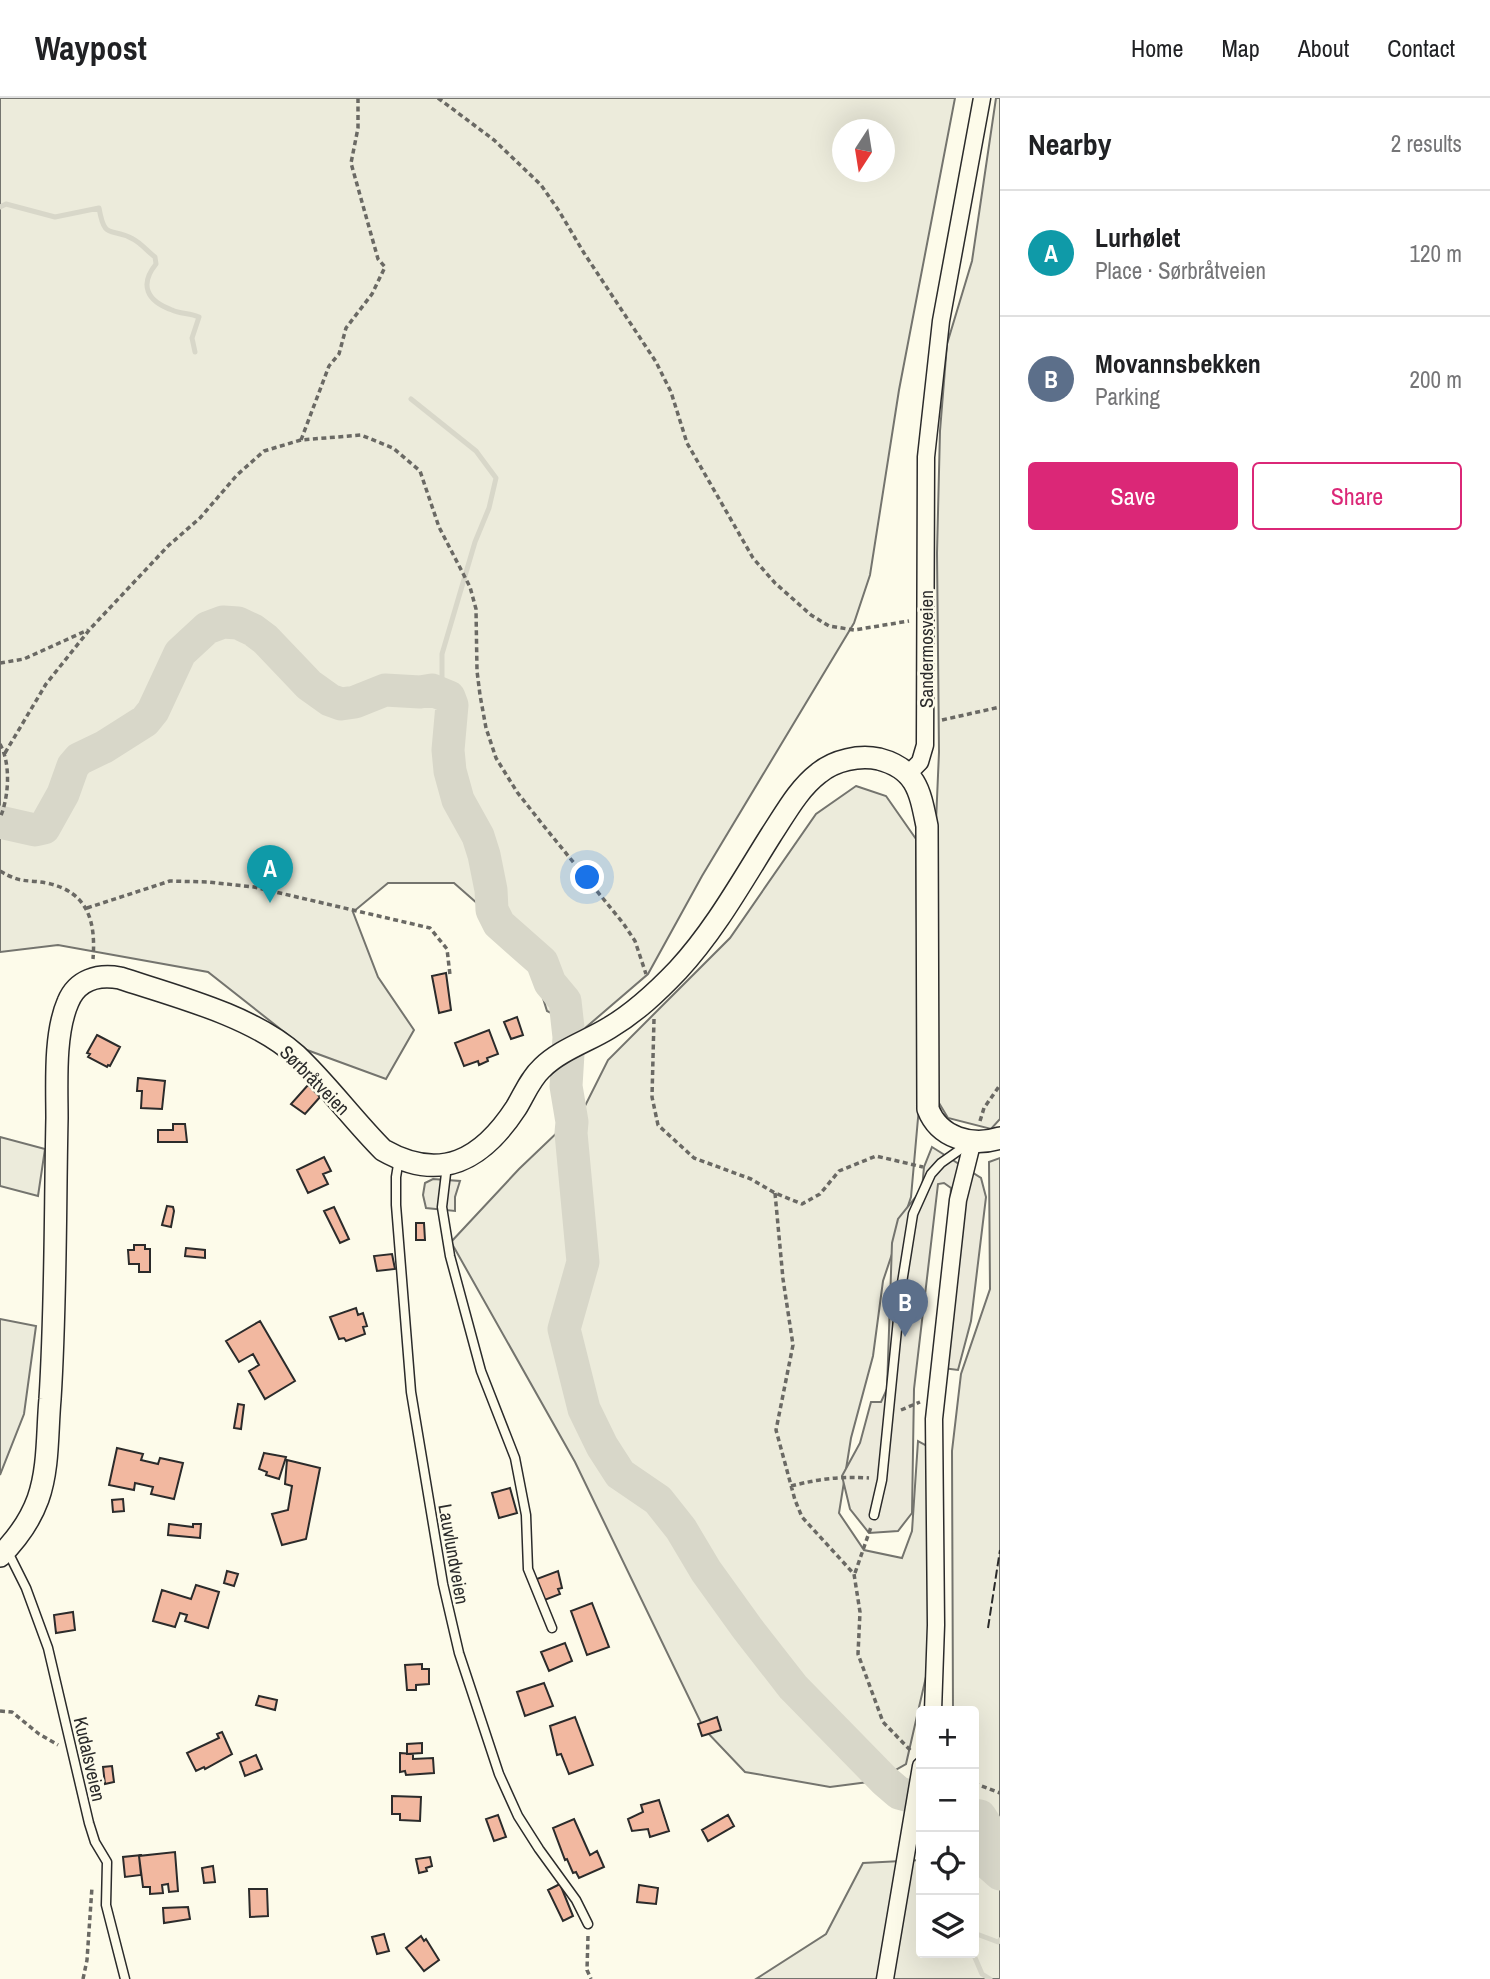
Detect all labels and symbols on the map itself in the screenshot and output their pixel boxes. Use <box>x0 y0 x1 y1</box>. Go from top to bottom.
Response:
north arrow <box>832 119 895 182</box>
street label: Sandermosveien <box>913 590 939 708</box>
pin: A <box>247 845 293 903</box>
your location <box>570 860 604 894</box>
street label: Sørbråtveien <box>274 1039 356 1121</box>
pin: B <box>882 1279 928 1337</box>
street label: Lauvlundveien <box>432 1502 476 1606</box>
street label: Kudalsveien <box>68 1714 112 1804</box>

